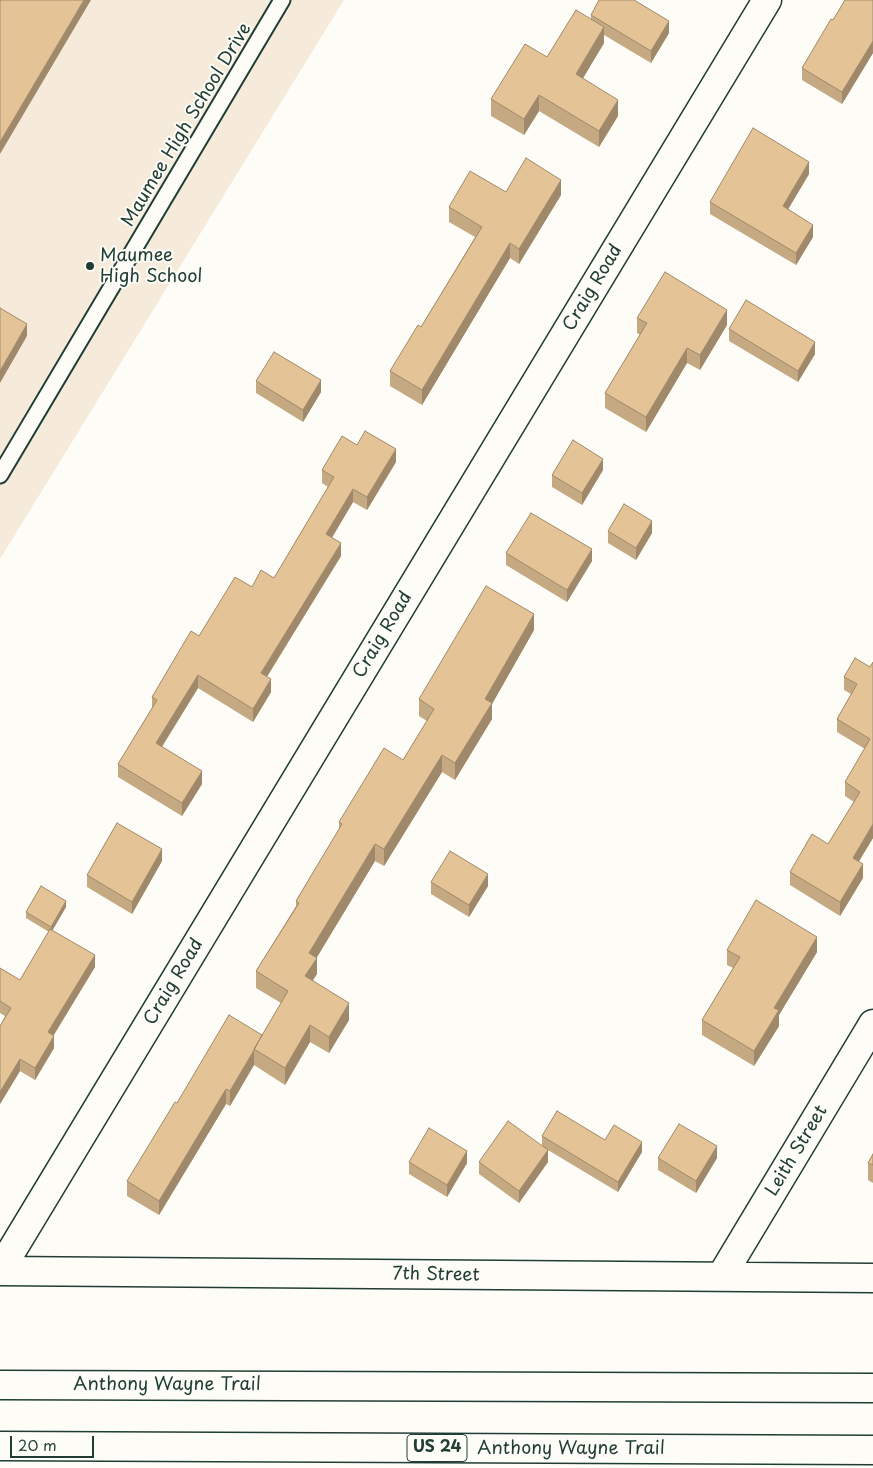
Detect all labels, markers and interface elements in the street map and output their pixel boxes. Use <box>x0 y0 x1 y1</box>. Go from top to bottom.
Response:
street label: Maumee High School Drive <box>118 19 256 231</box>
street label: Craig Road <box>559 241 627 335</box>
place label: Maumee High School <box>100 245 203 288</box>
marker: Maumee High School <box>84 260 96 272</box>
street label: Craig Road <box>349 588 417 682</box>
street label: Craig Road <box>140 935 208 1029</box>
street label: Leith Street <box>761 1102 833 1200</box>
street label: 7th Street <box>392 1263 480 1287</box>
street label: Anthony Wayne Trail <box>73 1374 261 1396</box>
scale bar <box>12 1426 96 1458</box>
text: 20 m <box>18 1433 57 1456</box>
road number: US 24 <box>407 1435 467 1462</box>
street label: Anthony Wayne Trail <box>477 1438 665 1460</box>

